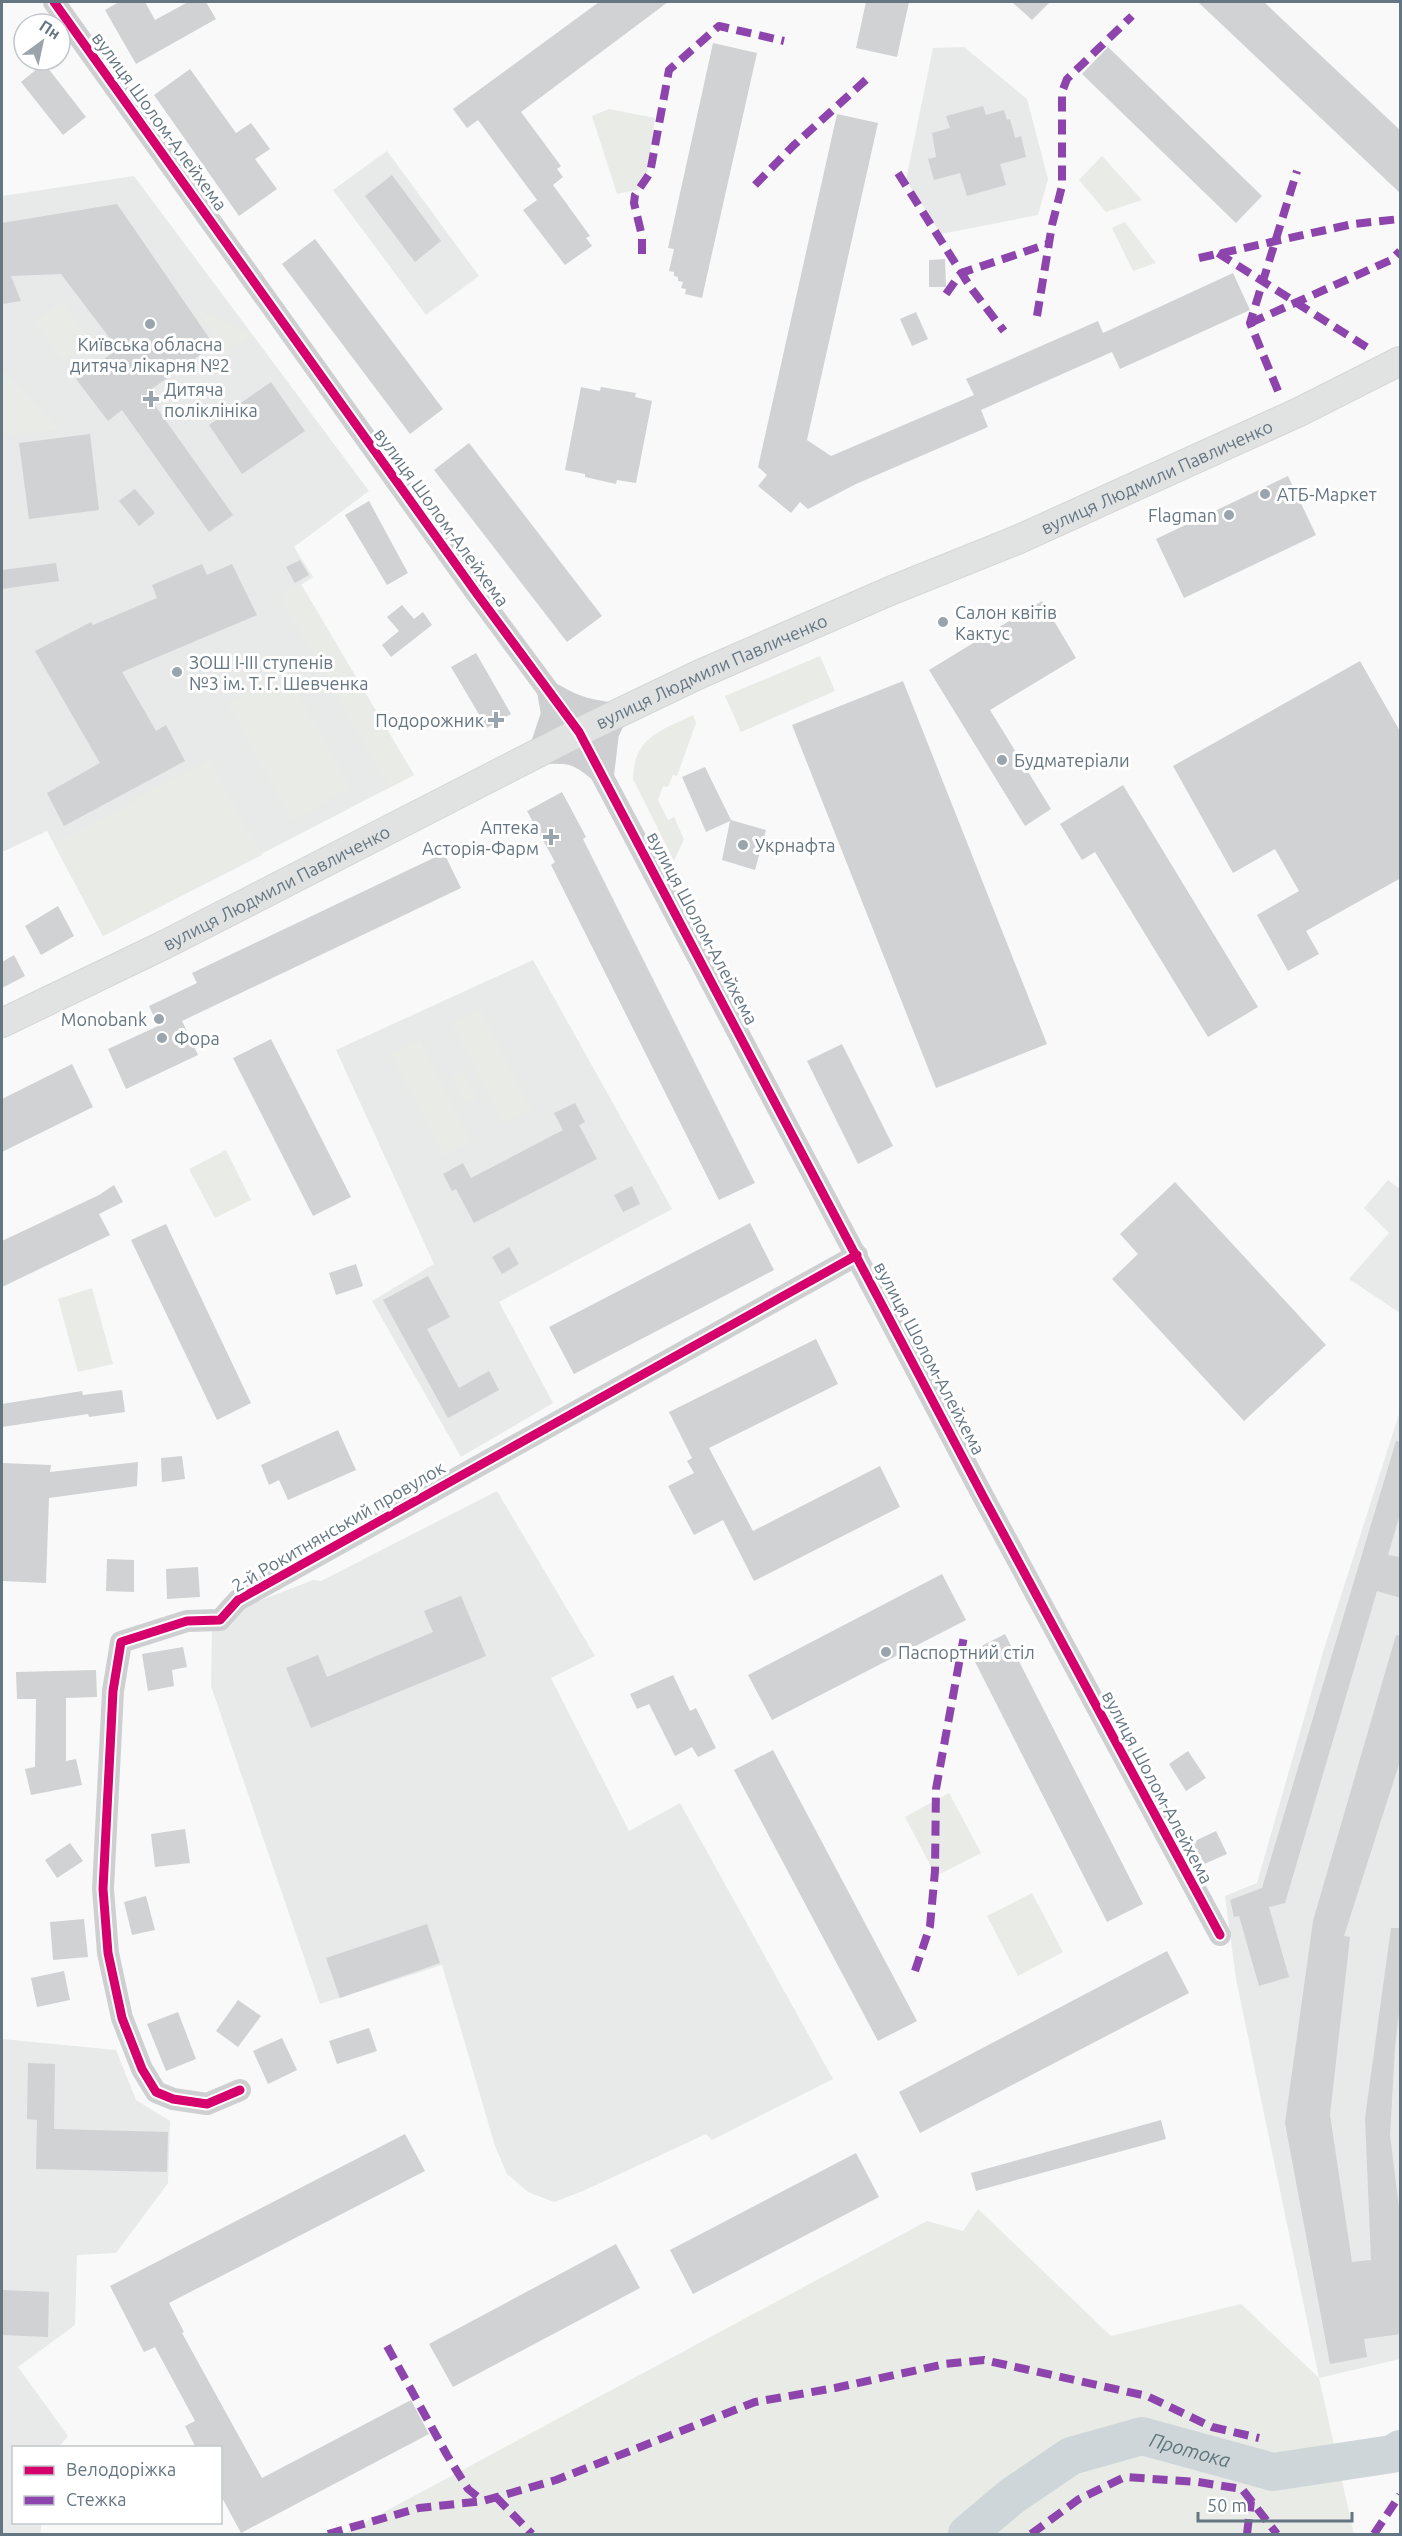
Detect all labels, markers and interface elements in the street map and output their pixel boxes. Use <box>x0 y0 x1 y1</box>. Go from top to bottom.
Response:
north arrow <box>12 12 72 72</box>
text: Пн <box>36 16 64 43</box>
street label: вулиця Шолом-Алейхема <box>89 28 231 214</box>
marker: Київська обласна дитяча лікарня №2 <box>143 317 157 331</box>
place label: Київська обласна дитяча лікарня №2 <box>70 334 230 375</box>
place label: Дитяча поліклініка <box>164 379 258 420</box>
marker: Дитяча поліклініка <box>142 390 160 408</box>
street label: вулиця Людмили Павличенко <box>1038 415 1276 538</box>
street label: вулиця Шолом-Алейхема <box>371 424 513 610</box>
place label: АТБ-Маркет <box>1277 484 1377 504</box>
marker: АТБ-Маркет <box>1258 487 1272 501</box>
place label: Flagman <box>1148 505 1217 525</box>
marker: Flagman <box>1222 508 1236 522</box>
place label: Салон квітів Кактус <box>955 602 1057 643</box>
street label: вулиця Людмили Павличенко <box>592 610 830 733</box>
marker: Салон квітів Кактус <box>936 615 950 629</box>
place label: ЗОШ І-ІІІ ступенів №3 ім. Т. Г. Шевченка <box>189 652 369 693</box>
marker: ЗОШ І-ІІІ ступенів №3 ім. Т. Г. Шевченка <box>170 665 184 679</box>
place label: Подорожник <box>375 710 484 730</box>
marker: Подорожник <box>489 713 503 727</box>
place label: Будматеріали <box>1014 750 1130 770</box>
marker: Будматеріали <box>995 753 1009 767</box>
place label: Аптека Асторія-Фарм <box>422 817 539 858</box>
street label: вулиця Людмили Павличенко <box>159 821 393 954</box>
street label: вулиця Шолом-Алейхема <box>644 828 762 1028</box>
marker: Аптека Асторія-Фарм <box>544 830 558 844</box>
place label: Укрнафта <box>755 835 835 855</box>
marker: Укрнафта <box>736 838 750 852</box>
place label: Monobank <box>61 1009 147 1029</box>
marker: Monobank <box>152 1012 166 1026</box>
place label: Фора <box>174 1028 220 1048</box>
marker: Фора <box>155 1031 169 1045</box>
street label: вулиця Шолом-Алейхема <box>871 1258 989 1458</box>
street label: 2-й Рокитнянський провулок <box>228 1457 448 1595</box>
place label: Паспортний стіл <box>898 1642 1035 1662</box>
marker: Паспортний стіл <box>879 1645 893 1659</box>
street label: вулиця Шолом-Алейхема <box>1099 1687 1217 1887</box>
water label: Протока <box>1147 2427 1233 2471</box>
legend <box>12 2446 222 2524</box>
text: Велодоріжка <box>66 2459 176 2479</box>
scale bar <box>1198 2485 1352 2523</box>
text: Стежка <box>66 2489 126 2509</box>
text: 50 m <box>1207 2495 1247 2515</box>

